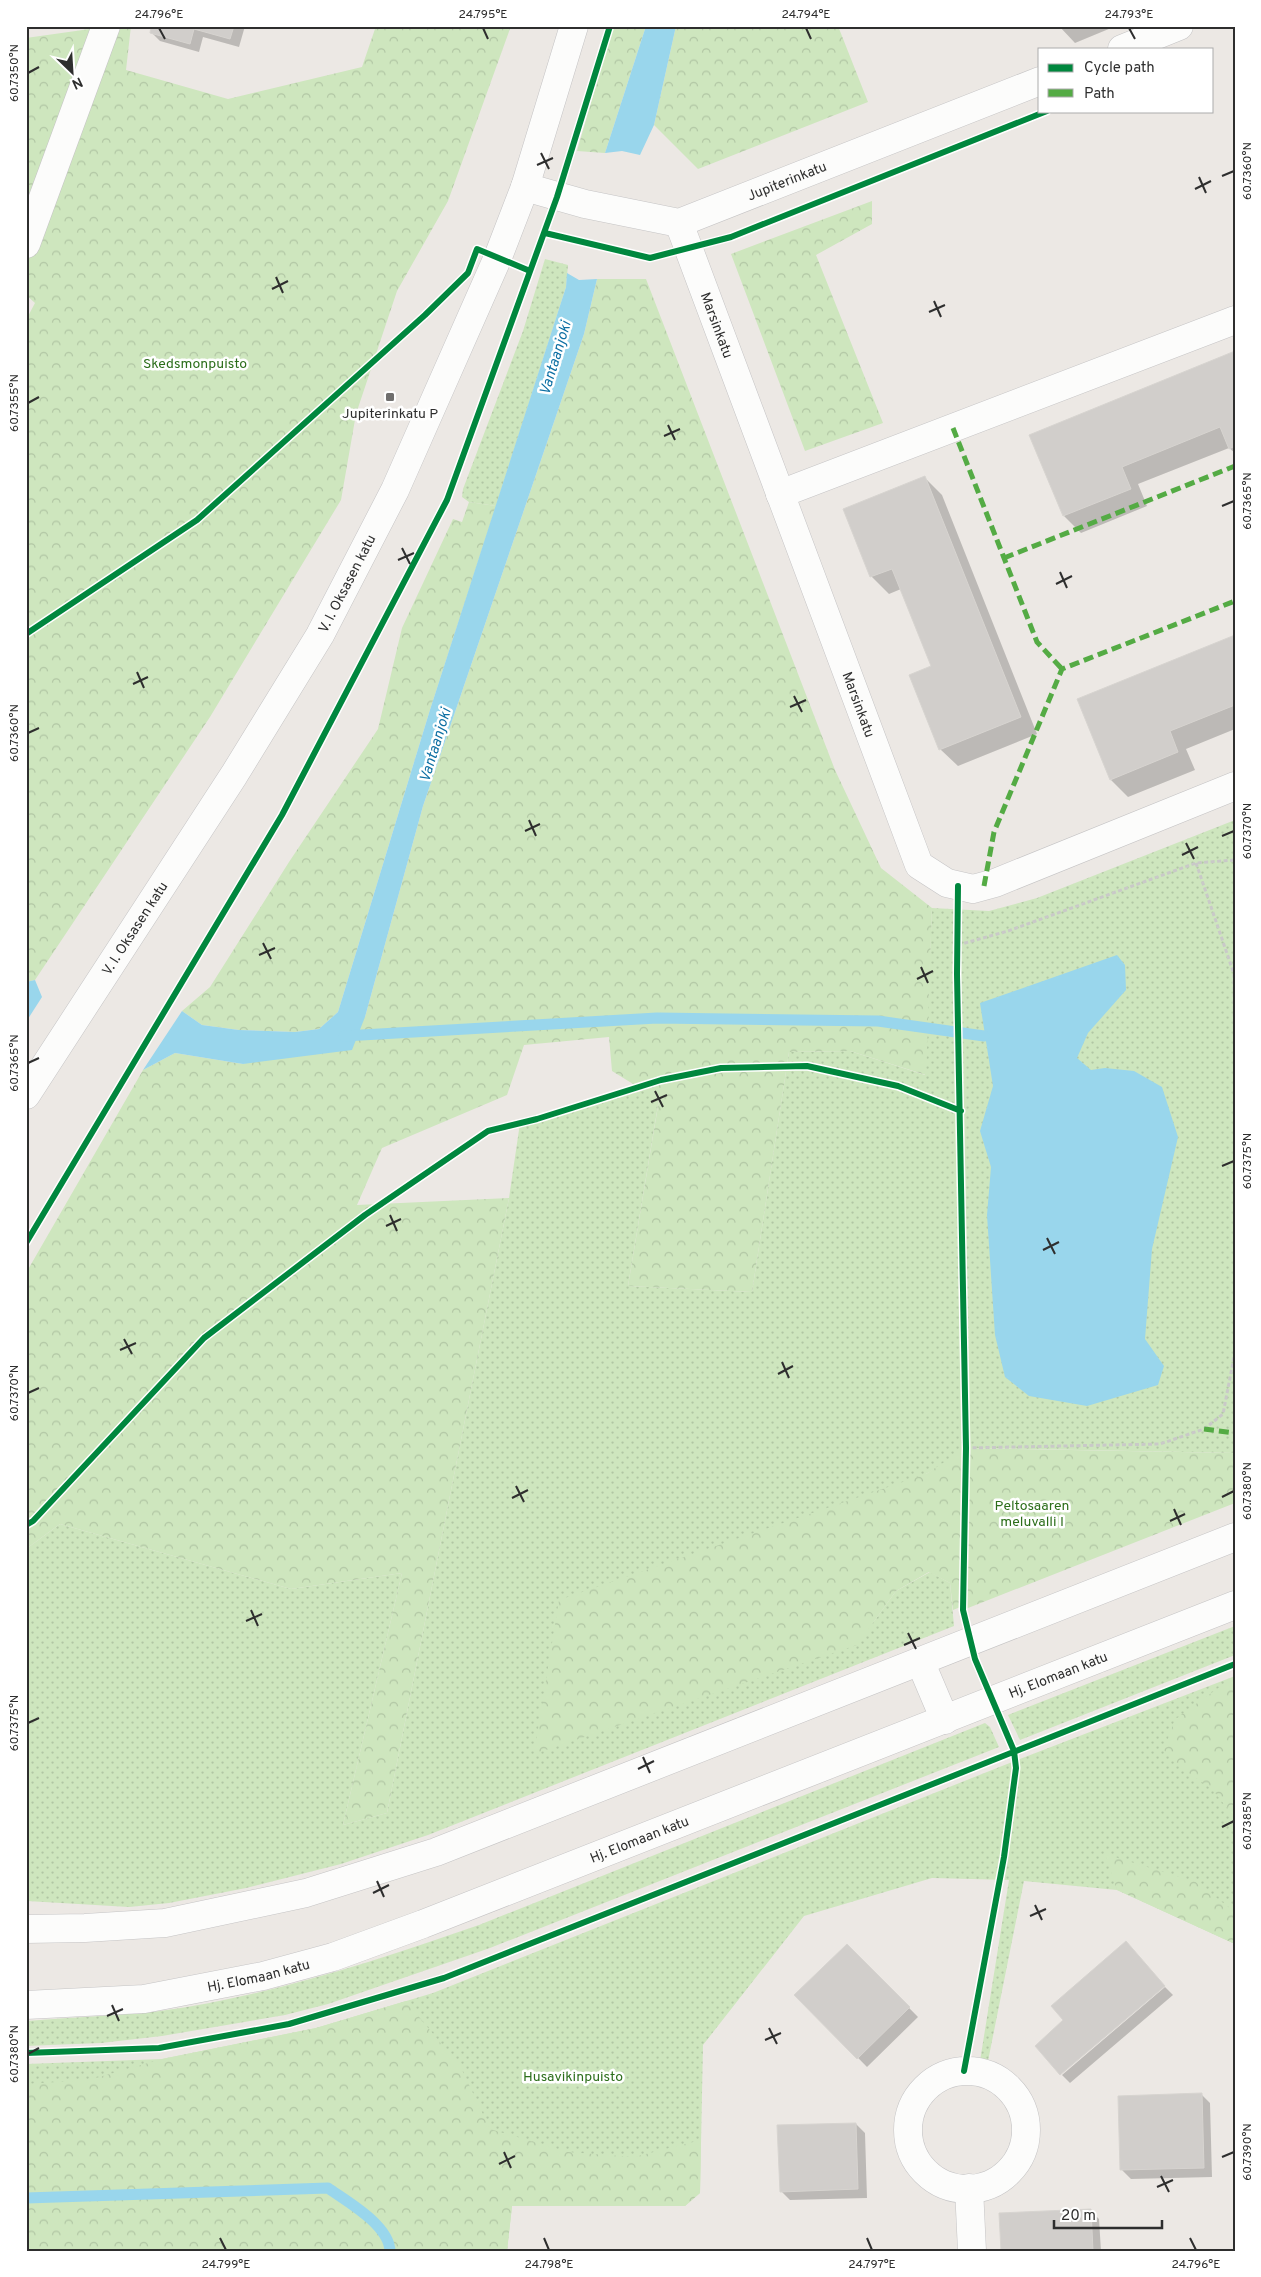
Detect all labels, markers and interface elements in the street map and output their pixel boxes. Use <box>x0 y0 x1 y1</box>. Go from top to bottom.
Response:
text: 24.796°E <box>135 7 183 23</box>
text: 24.795°E <box>458 7 508 23</box>
text: 24.794°E <box>781 7 831 23</box>
text: 24.793°E <box>1105 7 1153 23</box>
text: 60.7350°N <box>7 44 23 102</box>
north arrow <box>48 48 98 98</box>
legend <box>1038 48 1214 112</box>
text: Cycle path <box>1084 59 1155 78</box>
text: N <box>69 73 85 92</box>
text: Path <box>1084 85 1115 104</box>
text: 60.7360°N <box>1240 142 1256 200</box>
street label: Jupiterinkatu <box>745 159 829 205</box>
street label: Marsinkatu <box>696 290 736 361</box>
water label: Vantaanjoki <box>536 318 577 398</box>
park label: Skedsmonpuisto <box>143 356 247 373</box>
text: 60.7355°N <box>7 374 23 432</box>
marker: Jupiterinkatu P <box>384 391 396 403</box>
place label: Jupiterinkatu P <box>342 406 438 423</box>
text: 60.7365°N <box>1240 472 1256 530</box>
street label: V. I. Oksasen katu <box>316 532 380 636</box>
street label: Marsinkatu <box>838 670 878 740</box>
text: 60.7360°N <box>7 704 23 762</box>
water label: Vantaanjoki <box>416 705 457 785</box>
text: 60.7370°N <box>1240 803 1256 859</box>
street label: V. I. Oksasen katu <box>99 879 172 979</box>
text: 60.7365°N <box>7 1034 23 1092</box>
text: 60.7375°N <box>1240 1133 1256 1189</box>
text: 60.7370°N <box>7 1365 23 1421</box>
text: 60.7380°N <box>1240 1462 1256 1520</box>
park label: Peltosaaren meluvalli I <box>995 1498 1069 1531</box>
street label: Hj. Elomaan katu <box>1007 1649 1110 1703</box>
text: 60.7375°N <box>7 1695 23 1751</box>
text: 60.7385°N <box>1240 1792 1256 1850</box>
street label: Hj. Elomaan katu <box>588 1813 692 1868</box>
street label: Hj. Elomaan katu <box>206 1957 312 1997</box>
text: 60.7380°N <box>7 2025 23 2083</box>
park label: Husavikinpuisto <box>523 2069 623 2086</box>
text: 60.7390°N <box>1240 2123 1256 2181</box>
scale bar <box>1054 2197 1161 2229</box>
text: 20 m <box>1061 2207 1096 2226</box>
text: 24.799°E <box>202 2257 250 2273</box>
text: 24.798°E <box>524 2257 574 2273</box>
text: 24.797°E <box>848 2257 896 2273</box>
text: 24.796°E <box>1172 2257 1220 2273</box>

